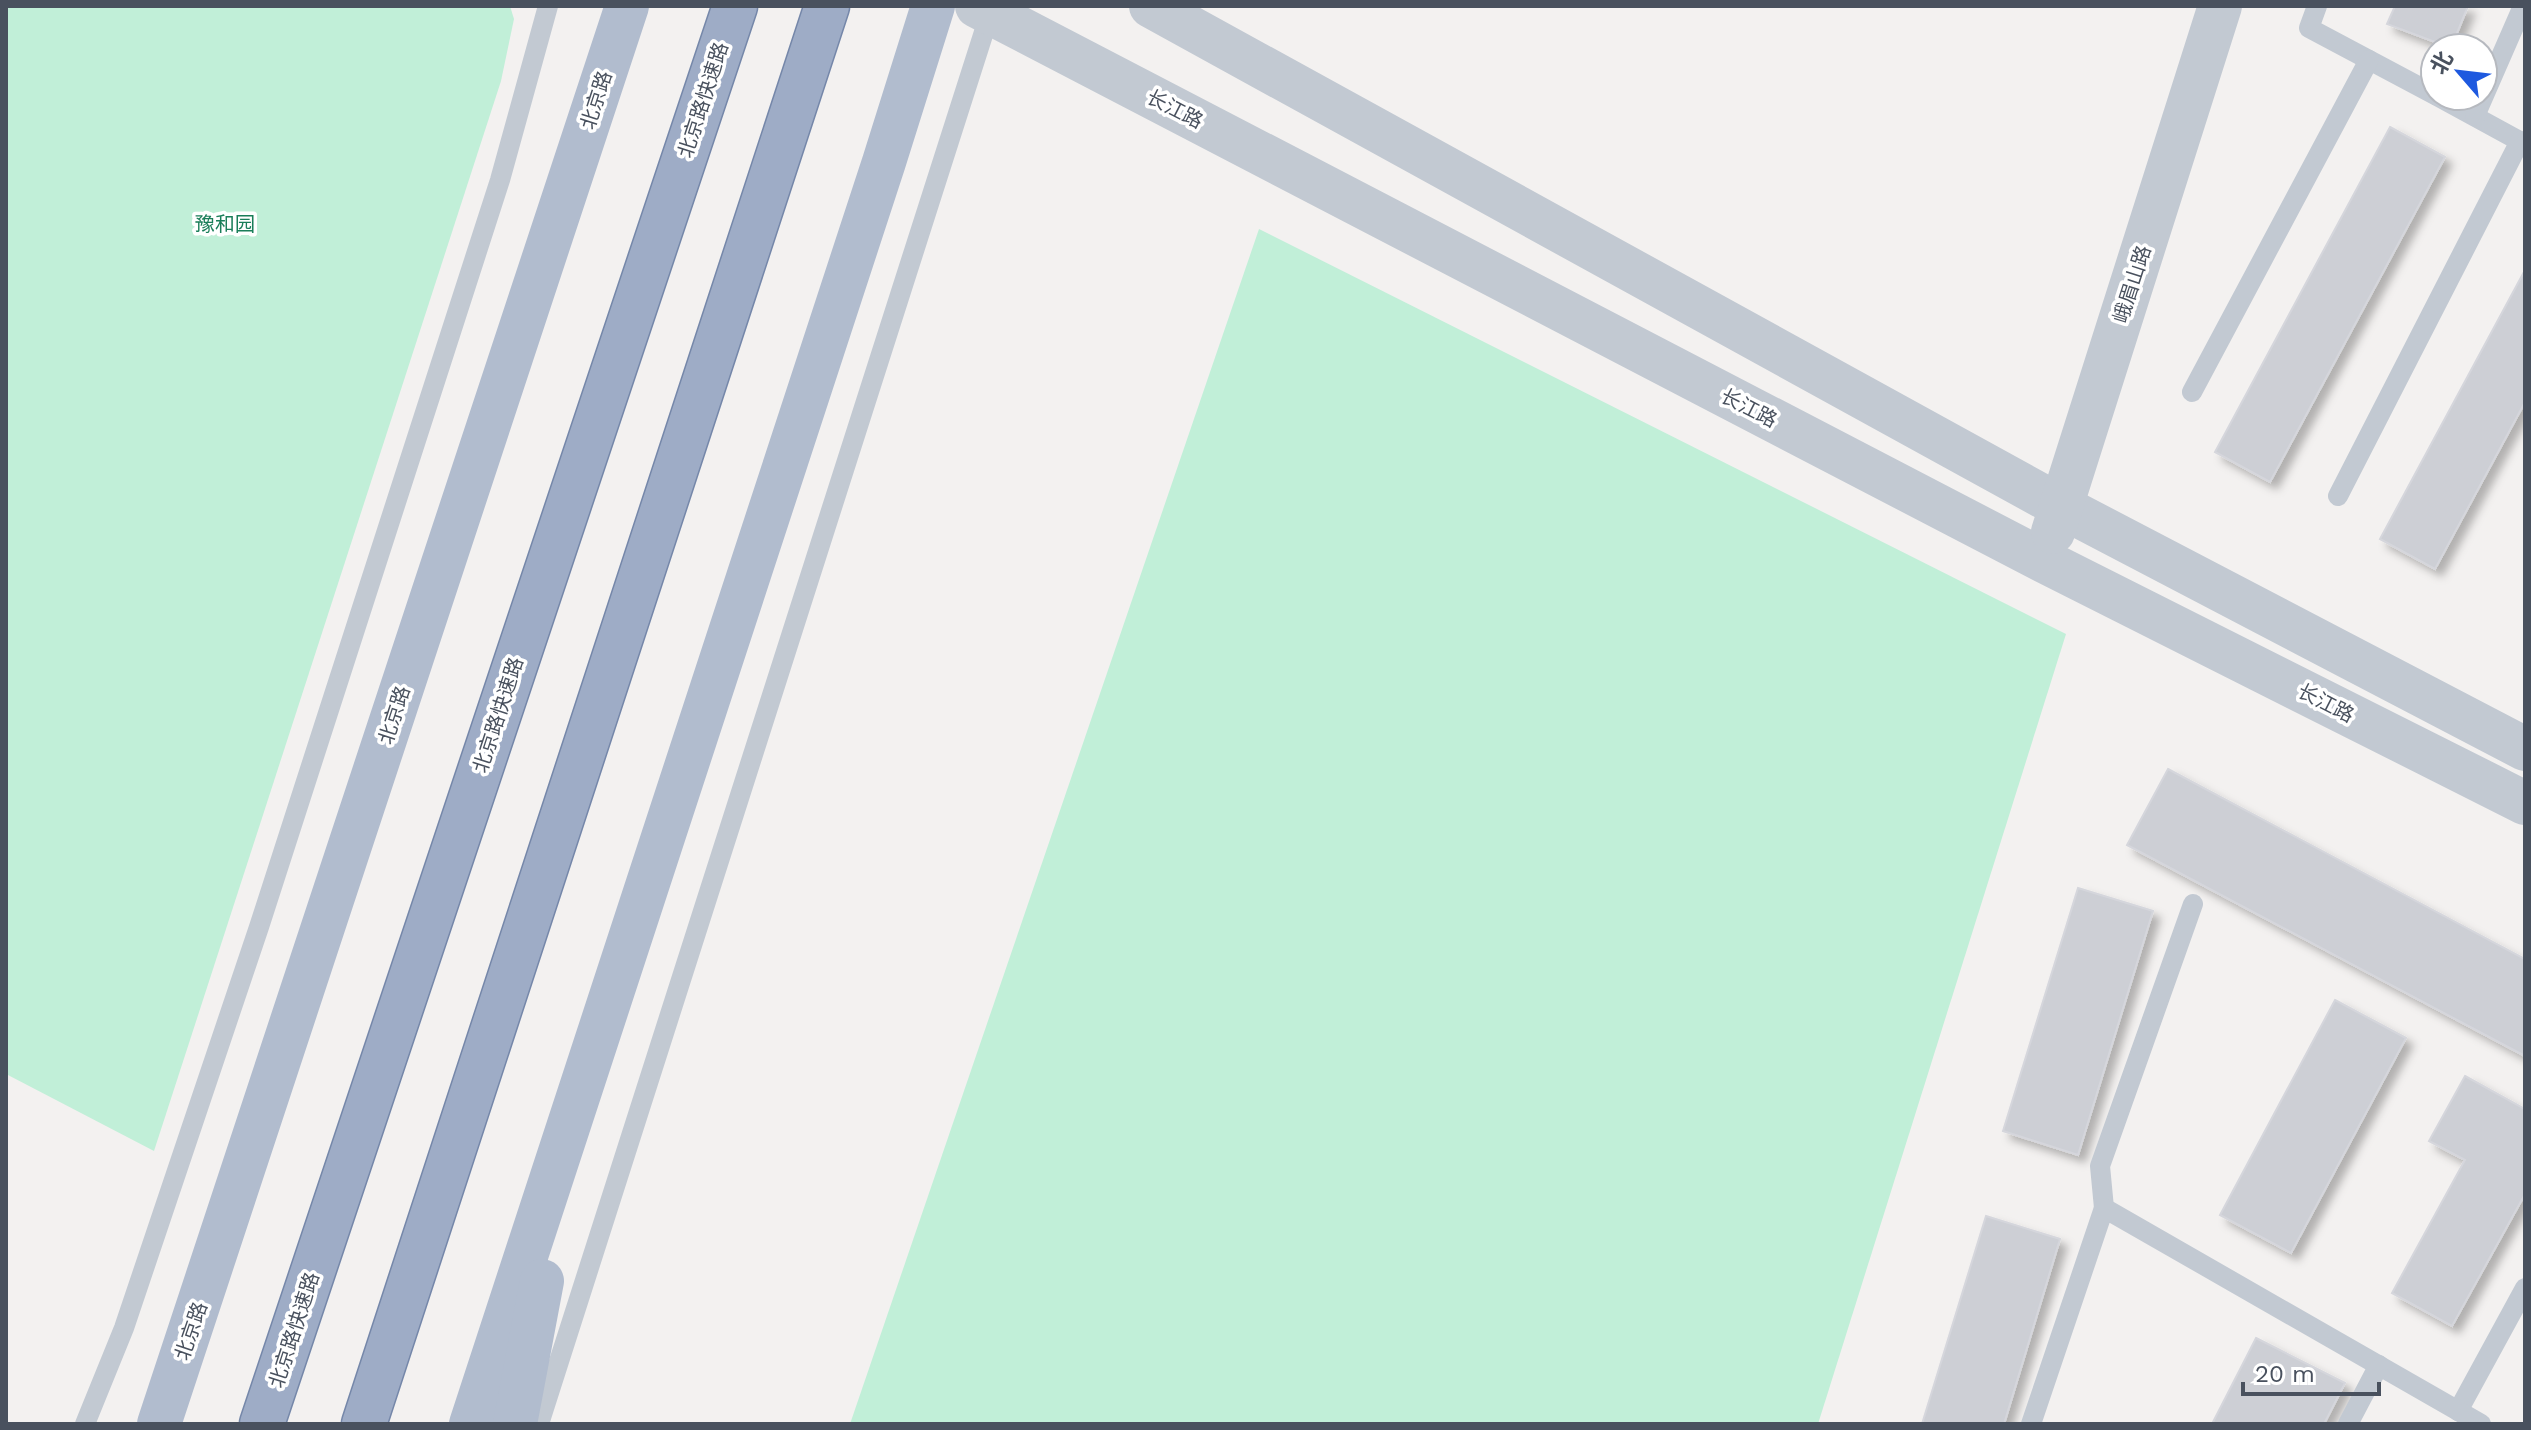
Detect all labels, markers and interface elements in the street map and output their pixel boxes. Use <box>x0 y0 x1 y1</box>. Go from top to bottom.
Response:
north arrow <box>2419 32 2499 112</box>
street label: 北京路快速路 <box>673 39 733 161</box>
text: 北 <box>2426 47 2458 78</box>
street label: 北京路 <box>575 68 617 132</box>
street label: 长江路 <box>1143 85 1207 133</box>
park label: 豫和园 <box>195 212 255 236</box>
street label: 峨眉山路 <box>2108 242 2156 326</box>
street label: 长江路 <box>1717 384 1781 432</box>
street label: 北京路快速路 <box>468 654 528 776</box>
street label: 长江路 <box>2294 679 2358 727</box>
street label: 北京路 <box>373 683 415 747</box>
street label: 北京路快速路 <box>264 1269 324 1391</box>
street label: 北京路 <box>170 1299 212 1363</box>
scale bar <box>2243 1346 2379 1396</box>
text: 20 m <box>2255 1360 2315 1388</box>

